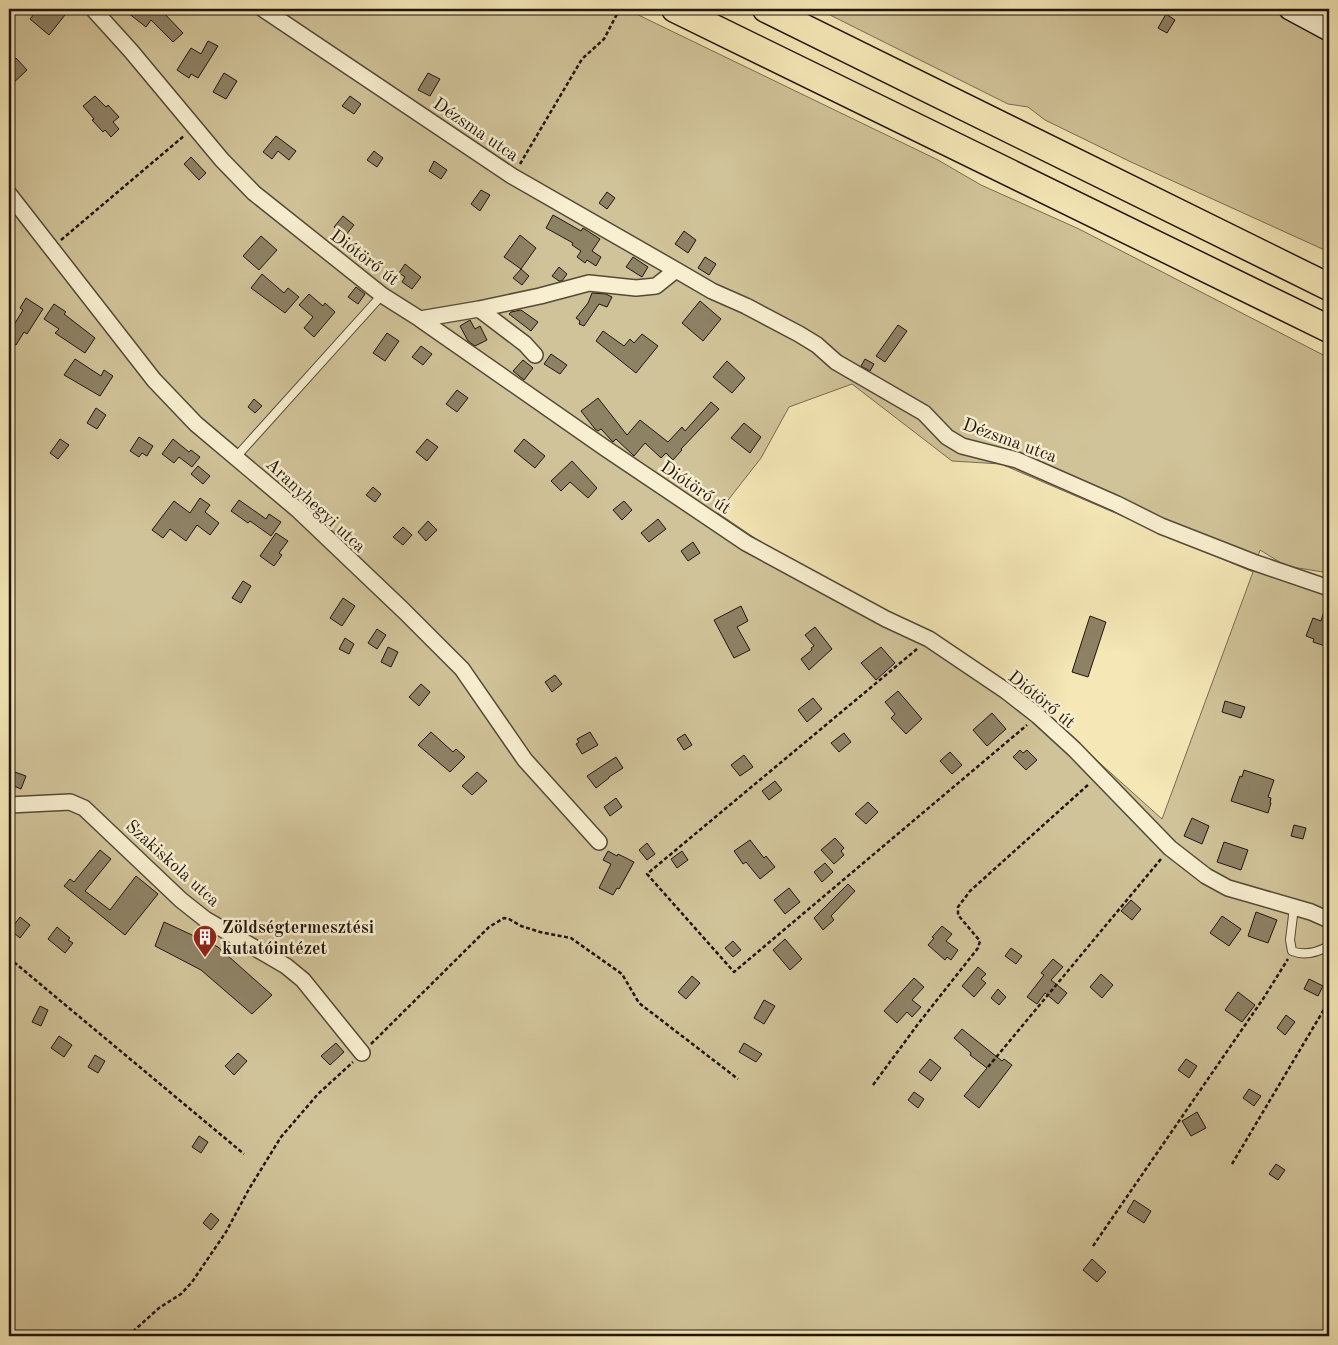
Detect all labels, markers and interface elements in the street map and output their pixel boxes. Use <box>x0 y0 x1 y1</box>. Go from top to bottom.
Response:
street label: Dézsma utca <box>429 95 522 165</box>
street label: Diótörő út <box>327 226 402 289</box>
street label: Dézsma utca <box>960 416 1059 466</box>
street label: Aranyhegyi utca <box>262 455 369 556</box>
street label: Diótörő út <box>657 458 734 518</box>
street label: Diótörő út <box>1004 668 1078 732</box>
street label: Szakiskola utca <box>122 817 223 911</box>
place label: Zöldségtermesztési kutatóintézet <box>222 919 374 958</box>
building icon: Zöldségtermesztési kutatóintézet <box>192 924 218 958</box>

